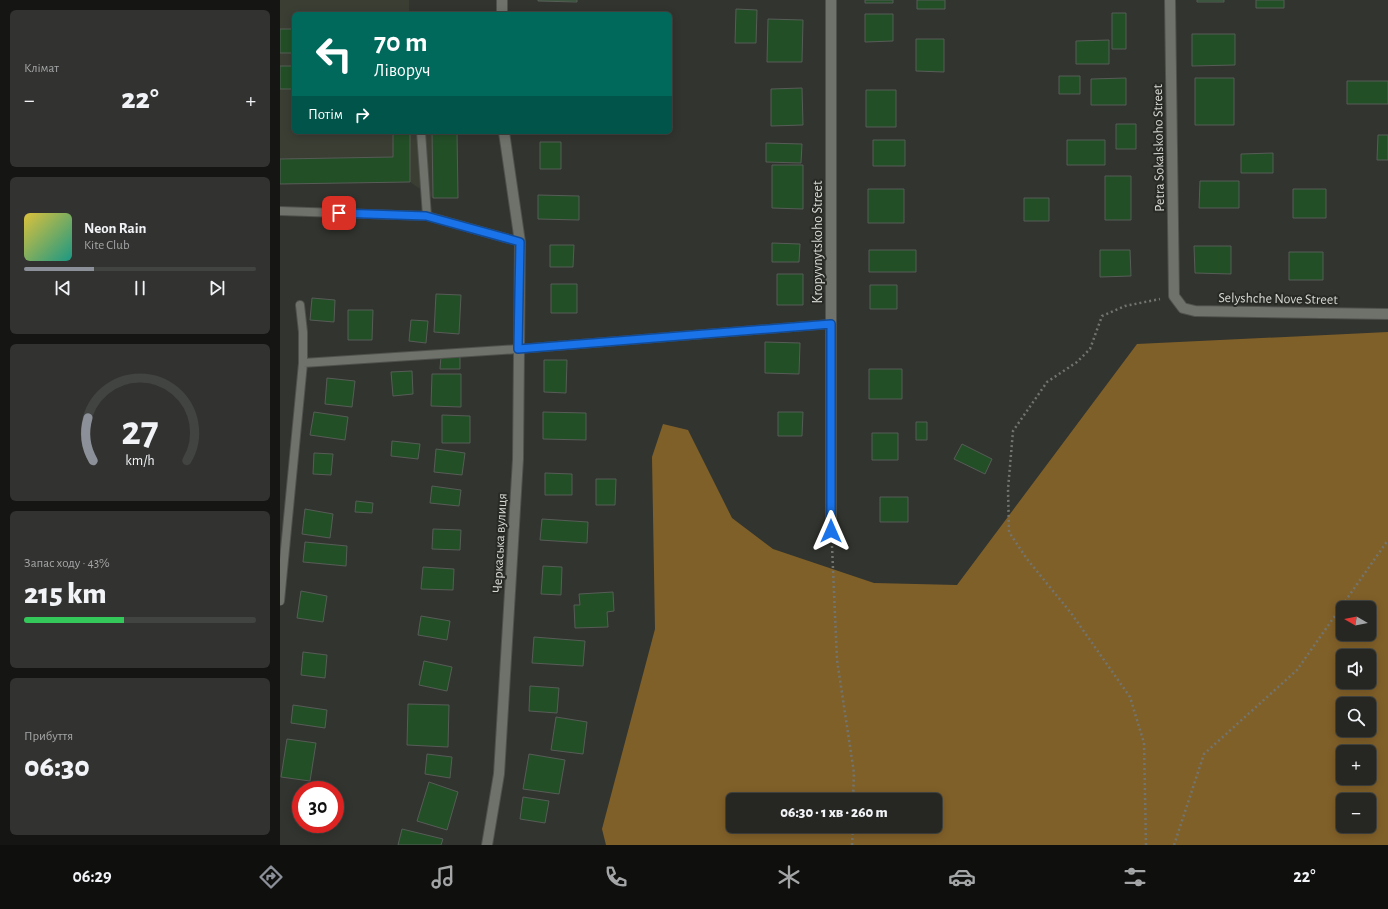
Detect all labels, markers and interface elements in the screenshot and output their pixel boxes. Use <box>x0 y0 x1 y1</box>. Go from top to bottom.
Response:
icon: left <box>308 28 360 80</box>
text: 70 m <box>374 29 428 57</box>
text: Клімат <box>24 62 59 75</box>
text: Ліворуч <box>374 62 431 80</box>
text: 22° <box>121 84 159 114</box>
street label: Petra Sokalskoho Street <box>1151 84 1167 212</box>
text: − <box>24 89 35 111</box>
text: + <box>245 89 256 111</box>
icon: right <box>351 104 373 126</box>
text: Потім <box>308 107 343 122</box>
street label: Kropyvnytskoho Street <box>811 180 825 303</box>
pin <box>322 196 356 230</box>
icon: arrive <box>328 202 350 224</box>
text: Neon Rain <box>84 221 146 236</box>
text: Kite Club <box>84 239 130 252</box>
icon: previous <box>52 277 74 299</box>
icon: pause <box>129 277 151 299</box>
icon: next <box>206 277 228 299</box>
street label: Selyshche Nove Street <box>1218 291 1338 307</box>
text: 27 <box>121 410 159 451</box>
text: km/h <box>125 453 155 467</box>
street label: Черкаська вулиця <box>490 493 510 593</box>
position arrow <box>810 510 852 552</box>
text: Запас ходу · 43% <box>24 557 110 570</box>
text: 215 km <box>24 579 107 609</box>
north arrow <box>1336 601 1376 641</box>
map controls <box>1336 601 1376 833</box>
button: sound <box>1336 649 1376 689</box>
button: search <box>1336 697 1376 737</box>
text: Прибуття <box>24 730 73 743</box>
button: + <box>1336 745 1376 785</box>
text: 06:30 <box>24 752 90 782</box>
speed limit sign: 30 <box>292 781 344 833</box>
button: − <box>1336 793 1376 833</box>
text: 06:30 · 1 хв · 260 m <box>780 805 888 820</box>
icon: directions <box>257 863 285 891</box>
icon: music <box>429 863 457 891</box>
icon: phone <box>602 863 630 891</box>
icon: climate <box>775 863 803 891</box>
icon: car <box>948 863 976 891</box>
icon: filters <box>1121 863 1149 891</box>
text: 06:29 <box>72 868 112 886</box>
text: 22° <box>1293 868 1316 886</box>

